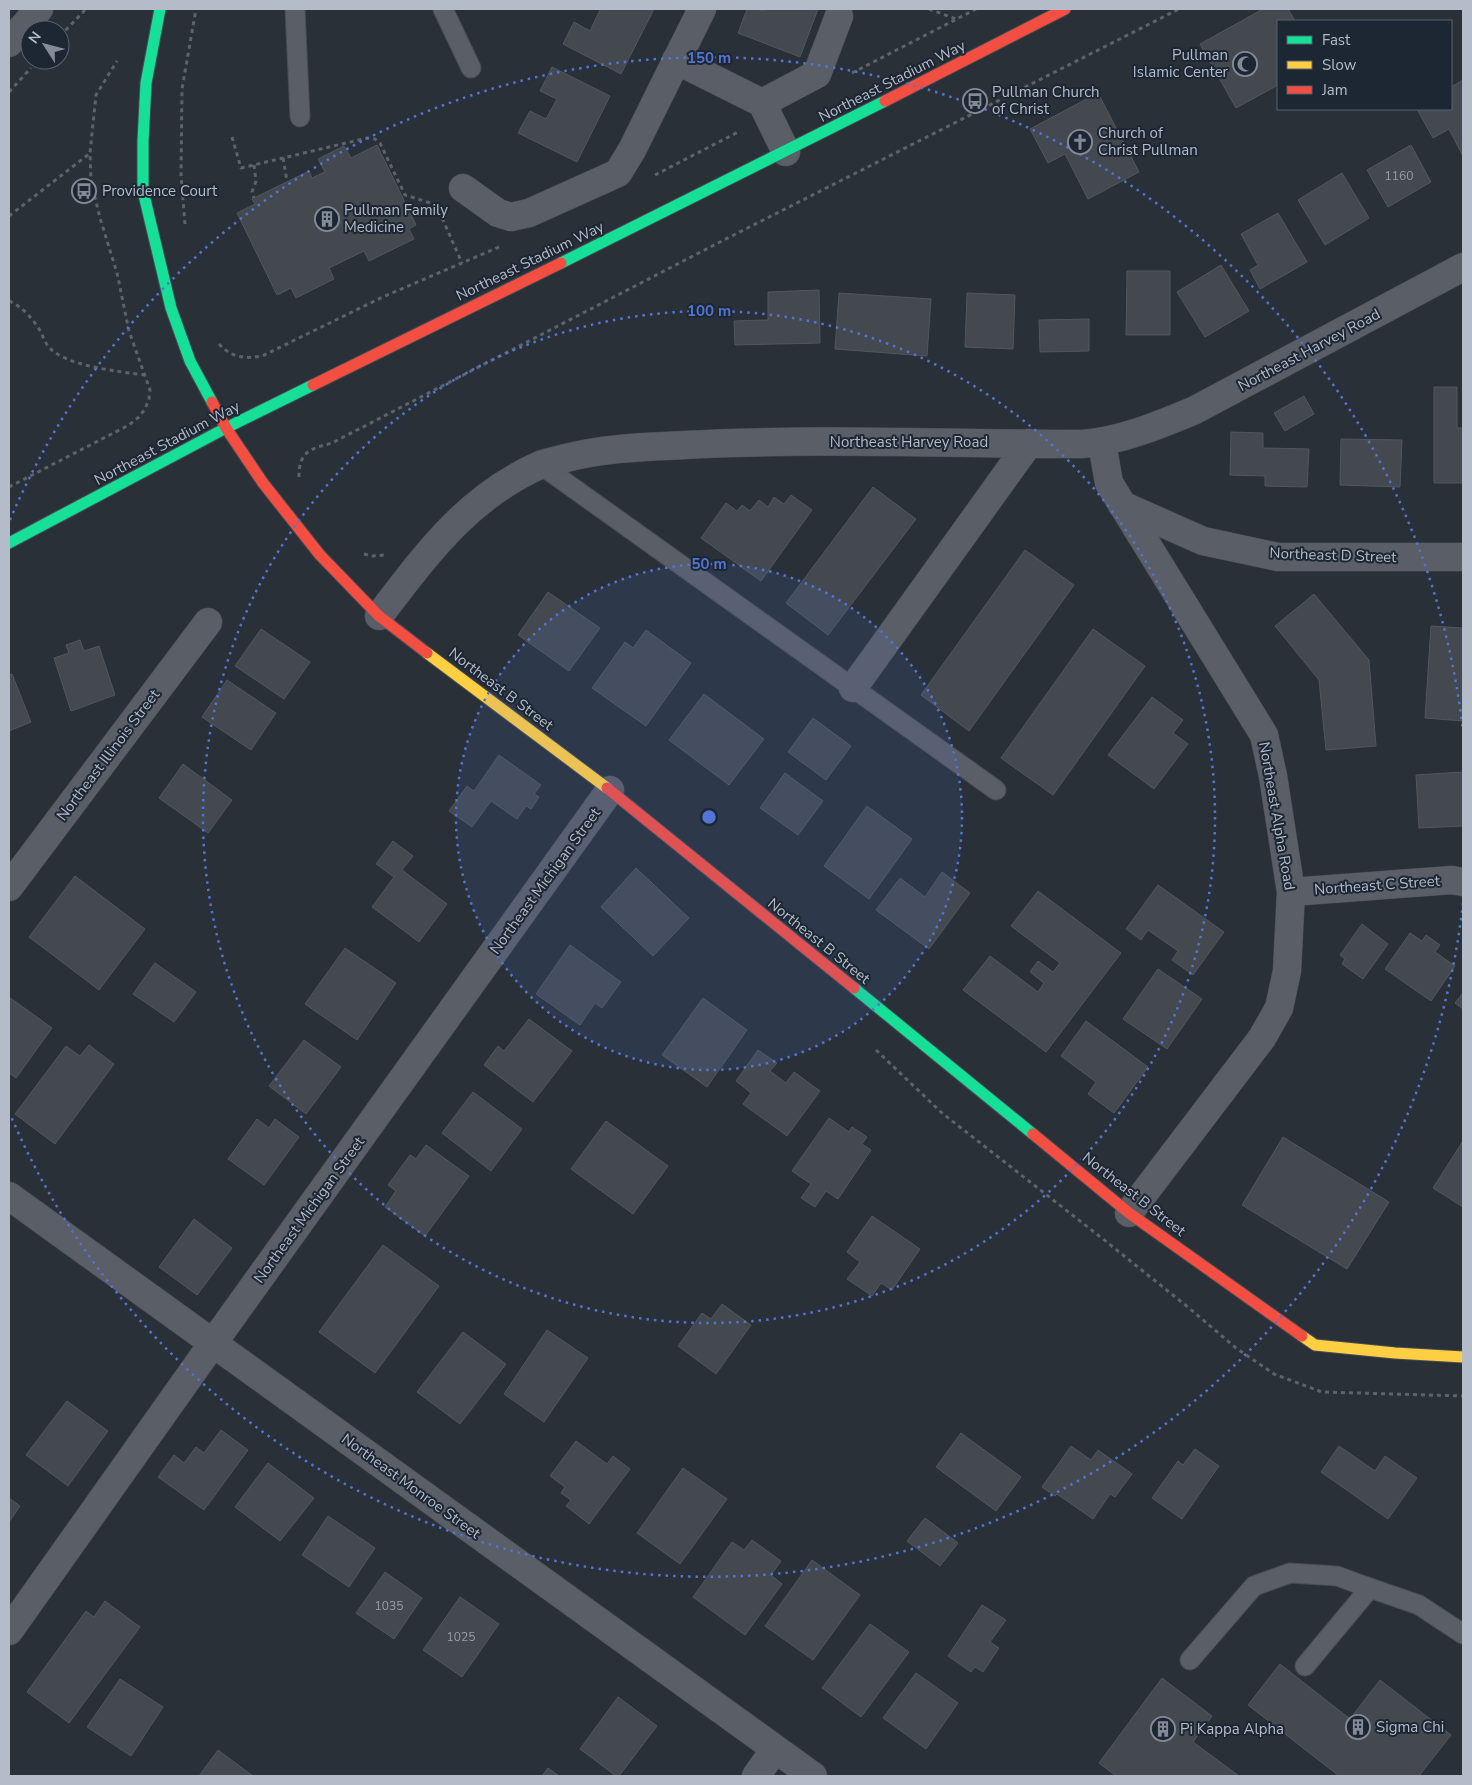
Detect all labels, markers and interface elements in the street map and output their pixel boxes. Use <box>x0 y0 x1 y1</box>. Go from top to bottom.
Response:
north arrow <box>20 20 70 70</box>
legend <box>1277 20 1452 110</box>
text: N <box>24 28 46 47</box>
text: Fast <box>1322 30 1351 50</box>
street label: Northeast Stadium Way <box>815 35 969 127</box>
place label: Pullman Islamic Center <box>1133 45 1229 82</box>
text: 150 m <box>687 48 731 68</box>
mosque icon: Pullman Islamic Center <box>1232 51 1258 77</box>
text: Slow <box>1322 55 1357 75</box>
text: Jam <box>1321 80 1348 100</box>
place label: Pullman Church of Christ <box>992 82 1100 119</box>
bus stop icon: Pullman Church of Christ <box>962 88 988 114</box>
place label: Church of Christ Pullman <box>1098 123 1198 160</box>
church icon: Church of Christ Pullman <box>1067 129 1093 155</box>
house number: 1160 <box>1385 168 1413 184</box>
bus stop icon: Providence Court <box>71 178 97 204</box>
place label: Providence Court <box>102 181 218 201</box>
place label: Pullman Family Medicine <box>344 200 448 237</box>
building icon: Pullman Family Medicine <box>314 206 340 232</box>
street label: Northeast Stadium Way <box>453 216 608 306</box>
text: 100 m <box>687 301 731 321</box>
street label: Northeast Harvey Road <box>1234 304 1384 396</box>
street label: Northeast Stadium Way <box>91 396 244 490</box>
street label: Northeast Harvey Road <box>830 432 988 452</box>
street label: Northeast D Street <box>1269 543 1398 567</box>
text: 50 m <box>691 554 727 574</box>
street label: Northeast B Street <box>445 643 558 735</box>
street label: Northeast Illinois Street <box>52 685 164 825</box>
street label: Northeast Alpha Road <box>1254 740 1300 892</box>
street label: Northeast Michigan Street <box>485 803 605 958</box>
centre of rings <box>700 808 718 826</box>
street label: Northeast C Street <box>1313 871 1441 899</box>
street label: Northeast B Street <box>764 894 875 989</box>
street label: Northeast Michigan Street <box>249 1132 369 1287</box>
street label: Northeast B Street <box>1078 1147 1190 1241</box>
street label: Northeast Monroe Street <box>337 1429 485 1544</box>
house number: 1035 <box>375 1598 403 1614</box>
house number: 1025 <box>447 1629 475 1645</box>
building icon: Sigma Chi <box>1345 1714 1371 1740</box>
building icon: Pi Kappa Alpha <box>1150 1716 1176 1742</box>
place label: Sigma Chi <box>1376 1717 1444 1737</box>
place label: Pi Kappa Alpha <box>1180 1719 1284 1739</box>

